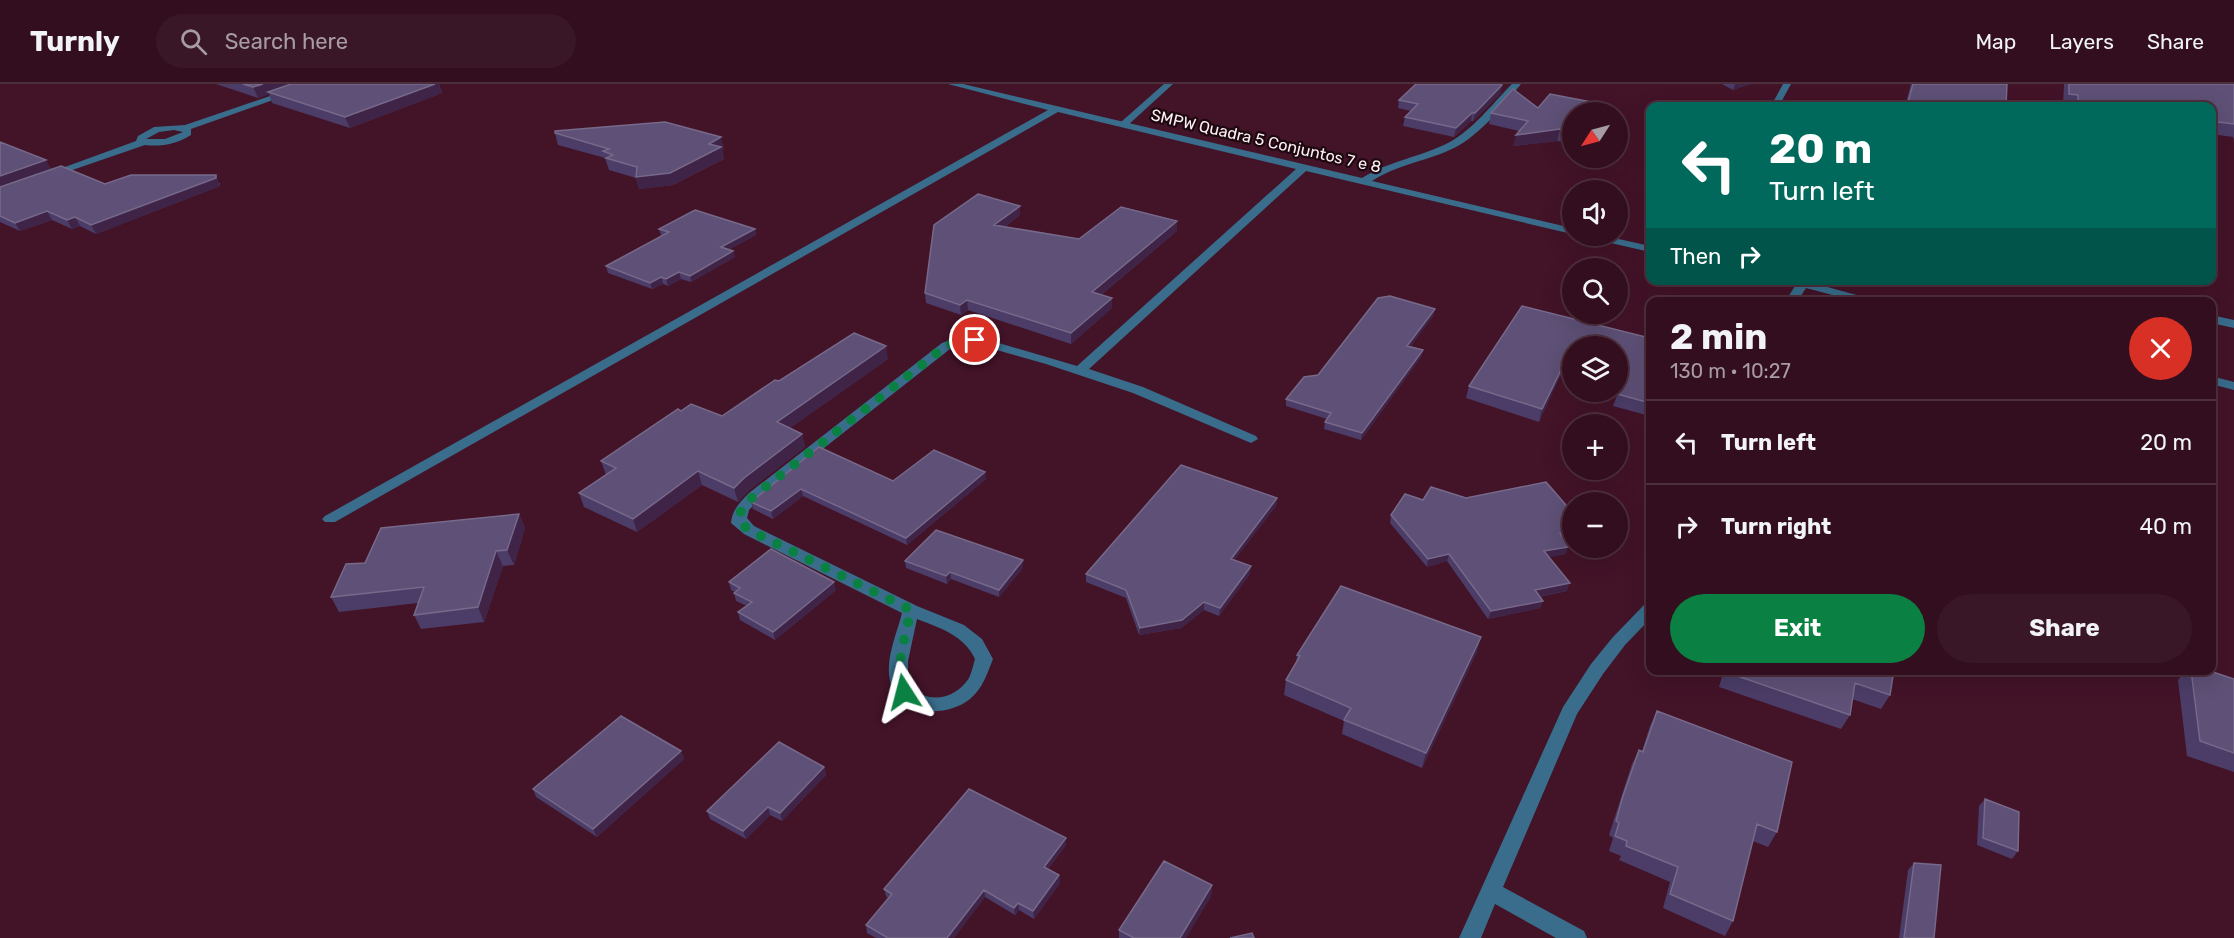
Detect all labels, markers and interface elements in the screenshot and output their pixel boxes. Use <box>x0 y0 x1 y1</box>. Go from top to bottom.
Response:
search box <box>156 14 576 68</box>
text: Turnly <box>30 25 120 58</box>
icon: search <box>177 25 210 58</box>
text: Search here <box>225 28 348 55</box>
text: Map <box>1975 29 2016 54</box>
text: Layers <box>2049 29 2114 54</box>
text: Share <box>2147 29 2204 54</box>
north arrow <box>1562 102 1628 168</box>
map controls <box>1562 102 1628 558</box>
street label: SMPW Quadra 5 Conjuntos 7 e 8 <box>1149 105 1383 177</box>
text: 20 m <box>1769 124 1872 174</box>
icon: left <box>1670 126 1748 204</box>
text: Turn left <box>1769 175 1874 207</box>
button: sound <box>1562 180 1628 246</box>
icon: right <box>1733 240 1766 273</box>
text: Then <box>1670 243 1721 270</box>
button: search <box>1562 258 1628 324</box>
pin <box>949 314 1000 365</box>
text: 2 min <box>1670 315 1768 358</box>
button: close <box>2129 317 2192 380</box>
icon: arrive <box>958 323 991 356</box>
button: layers <box>1562 336 1628 402</box>
text: 130 m · 10:27 <box>1670 359 1791 383</box>
button: + <box>1562 414 1628 480</box>
icon: left <box>1670 426 1703 459</box>
text: Turn left <box>1721 429 1816 456</box>
text: 20 m <box>2140 429 2192 456</box>
button: − <box>1562 492 1628 558</box>
icon: right <box>1670 510 1703 543</box>
text: Turn right <box>1721 513 1831 540</box>
text: 40 m <box>2139 513 2192 540</box>
button: Exit <box>1670 594 1925 663</box>
button: Share <box>1937 594 2192 663</box>
position arrow <box>872 660 936 724</box>

